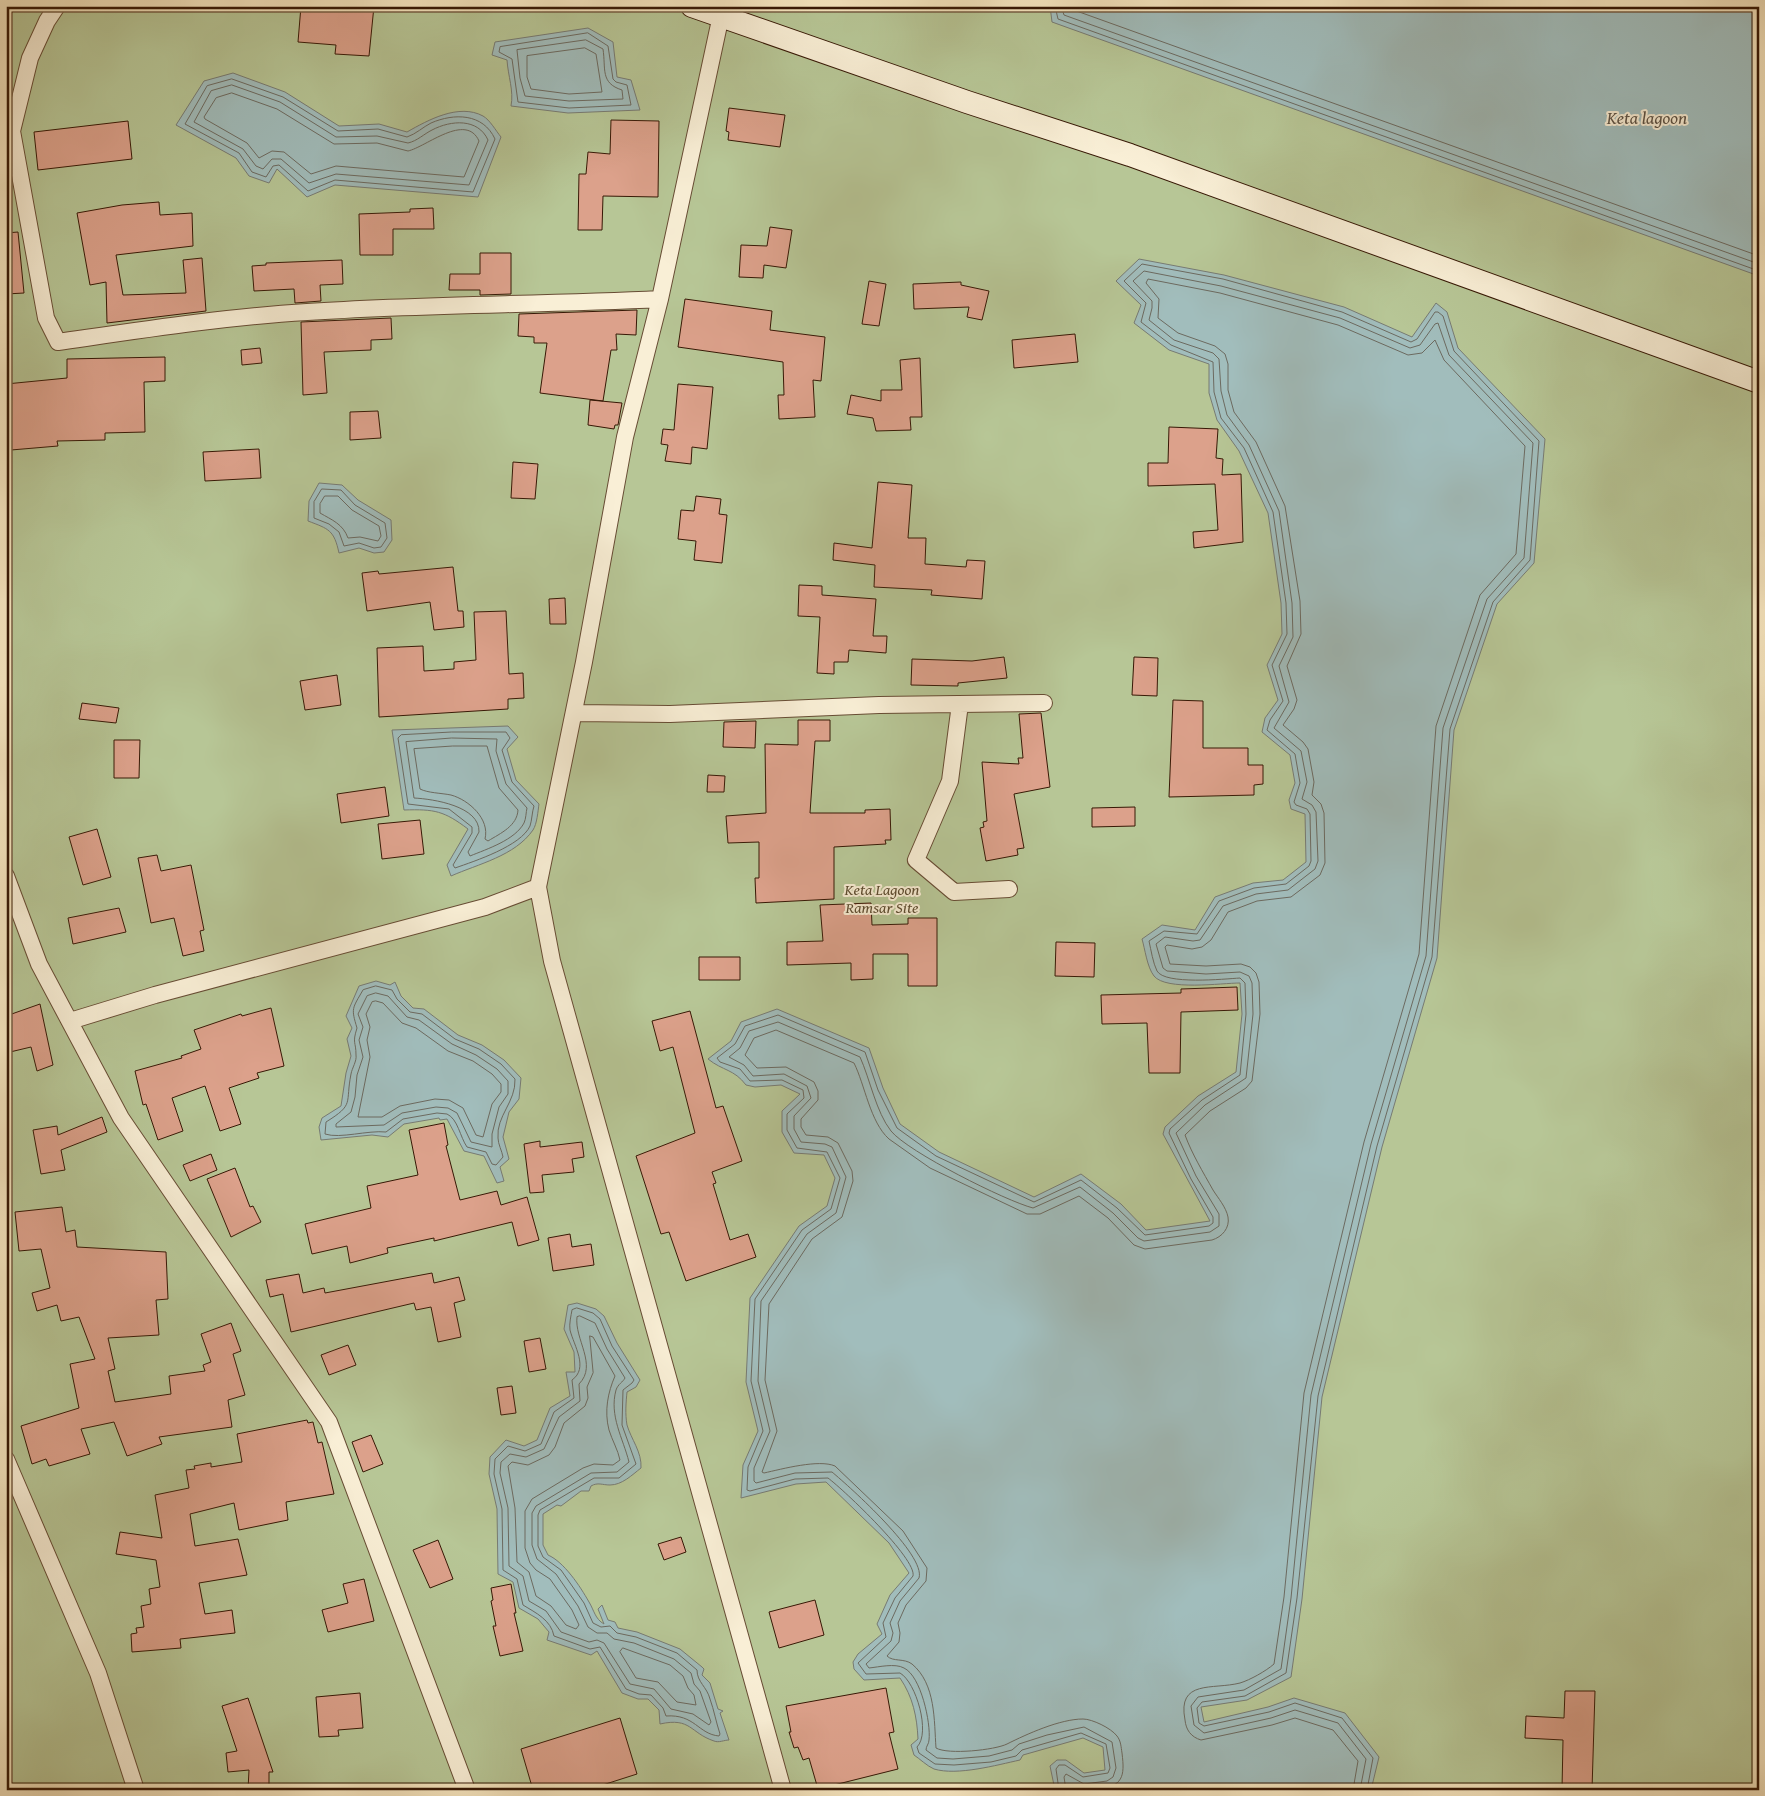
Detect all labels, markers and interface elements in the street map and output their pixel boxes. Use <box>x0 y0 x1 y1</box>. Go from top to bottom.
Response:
water label: Keta lagoon <box>1606 104 1687 131</box>
park label: Keta Lagoon Ramsar Site <box>844 877 919 919</box>

